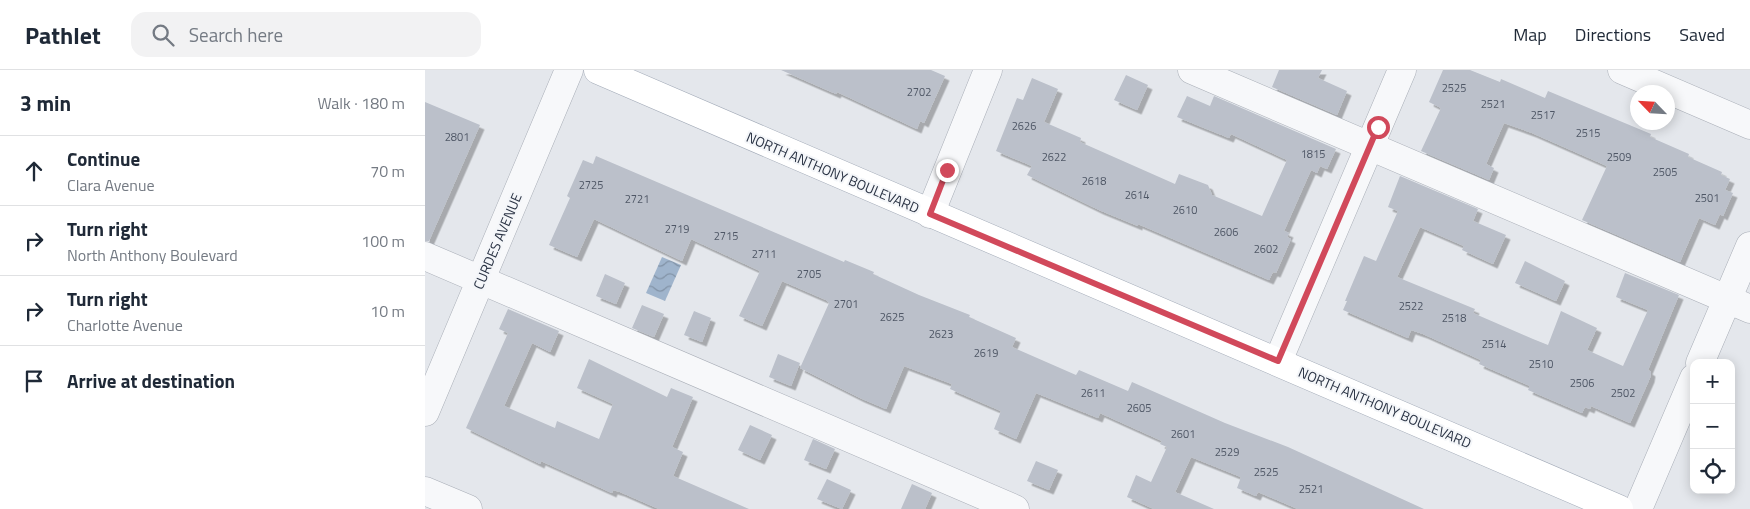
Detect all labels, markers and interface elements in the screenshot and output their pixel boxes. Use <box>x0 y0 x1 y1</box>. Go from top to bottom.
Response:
search box <box>131 12 481 57</box>
text: Pathlet <box>25 17 101 53</box>
text: Search here <box>189 20 283 49</box>
icon: search <box>149 21 177 49</box>
text: Map <box>1513 21 1547 48</box>
text: Directions <box>1575 21 1651 48</box>
text: Saved <box>1679 21 1725 48</box>
house number: 2525 <box>1442 80 1466 96</box>
house number: 2702 <box>907 84 931 100</box>
north arrow <box>1630 85 1675 130</box>
text: 3 min <box>20 87 71 119</box>
text: Walk · 180 m <box>317 91 405 115</box>
house number: 2521 <box>1481 96 1505 112</box>
house number: 2517 <box>1531 107 1555 123</box>
route start <box>1367 116 1390 139</box>
house number: 2626 <box>1012 118 1036 134</box>
house number: 2515 <box>1576 125 1600 141</box>
street label: NORTH ANTHONY BOULEVARD <box>743 126 923 218</box>
house number: 2801 <box>445 129 469 145</box>
text: Continue <box>67 144 140 173</box>
house number: 1815 <box>1301 146 1325 162</box>
house number: 2622 <box>1042 149 1066 165</box>
house number: 2509 <box>1607 149 1631 165</box>
icon: ahead <box>20 157 48 185</box>
text: 70 m <box>370 159 405 183</box>
route end <box>936 159 959 182</box>
house number: 2505 <box>1653 164 1677 180</box>
text: Clara Avenue <box>67 173 155 197</box>
house number: 2618 <box>1082 173 1106 189</box>
house number: 2725 <box>579 177 603 193</box>
house number: 2614 <box>1125 187 1149 203</box>
street label: CURDES AVENUE <box>467 189 527 292</box>
house number: 2501 <box>1695 190 1719 206</box>
house number: 2721 <box>625 191 649 207</box>
house number: 2610 <box>1173 202 1197 218</box>
text: Turn right <box>67 214 148 243</box>
house number: 2719 <box>665 221 689 237</box>
house number: 2606 <box>1214 224 1238 240</box>
icon: right <box>20 227 48 255</box>
house number: 2715 <box>714 228 738 244</box>
text: 100 m <box>361 229 405 253</box>
house number: 2602 <box>1254 241 1278 257</box>
text: North Anthony Boulevard <box>67 243 238 267</box>
house number: 2711 <box>752 246 776 262</box>
house number: 2705 <box>797 266 821 282</box>
text: Turn right <box>67 284 148 313</box>
house number: 2701 <box>834 296 858 312</box>
icon: right <box>20 297 48 325</box>
house number: 2522 <box>1399 298 1423 314</box>
text: 10 m <box>370 299 405 323</box>
house number: 2625 <box>880 309 904 325</box>
house number: 2518 <box>1442 310 1466 326</box>
text: Charlotte Avenue <box>67 313 183 337</box>
house number: 2623 <box>929 326 953 342</box>
house number: 2514 <box>1482 336 1506 352</box>
house number: 2619 <box>974 345 998 361</box>
house number: 2510 <box>1529 356 1553 372</box>
map controls <box>1690 359 1735 494</box>
button: + <box>1690 359 1735 404</box>
street label: NORTH ANTHONY BOULEVARD <box>1295 361 1475 453</box>
text: Arrive at destination <box>67 366 235 395</box>
icon: arrive <box>20 367 48 395</box>
house number: 2506 <box>1570 375 1594 391</box>
house number: 2611 <box>1081 385 1105 401</box>
house number: 2502 <box>1611 385 1635 401</box>
house number: 2605 <box>1127 400 1151 416</box>
button: − <box>1690 404 1735 449</box>
house number: 2601 <box>1171 426 1195 442</box>
house number: 2529 <box>1215 444 1239 460</box>
button: locate <box>1690 449 1735 494</box>
house number: 2525 <box>1254 464 1278 480</box>
house number: 2521 <box>1299 481 1323 497</box>

